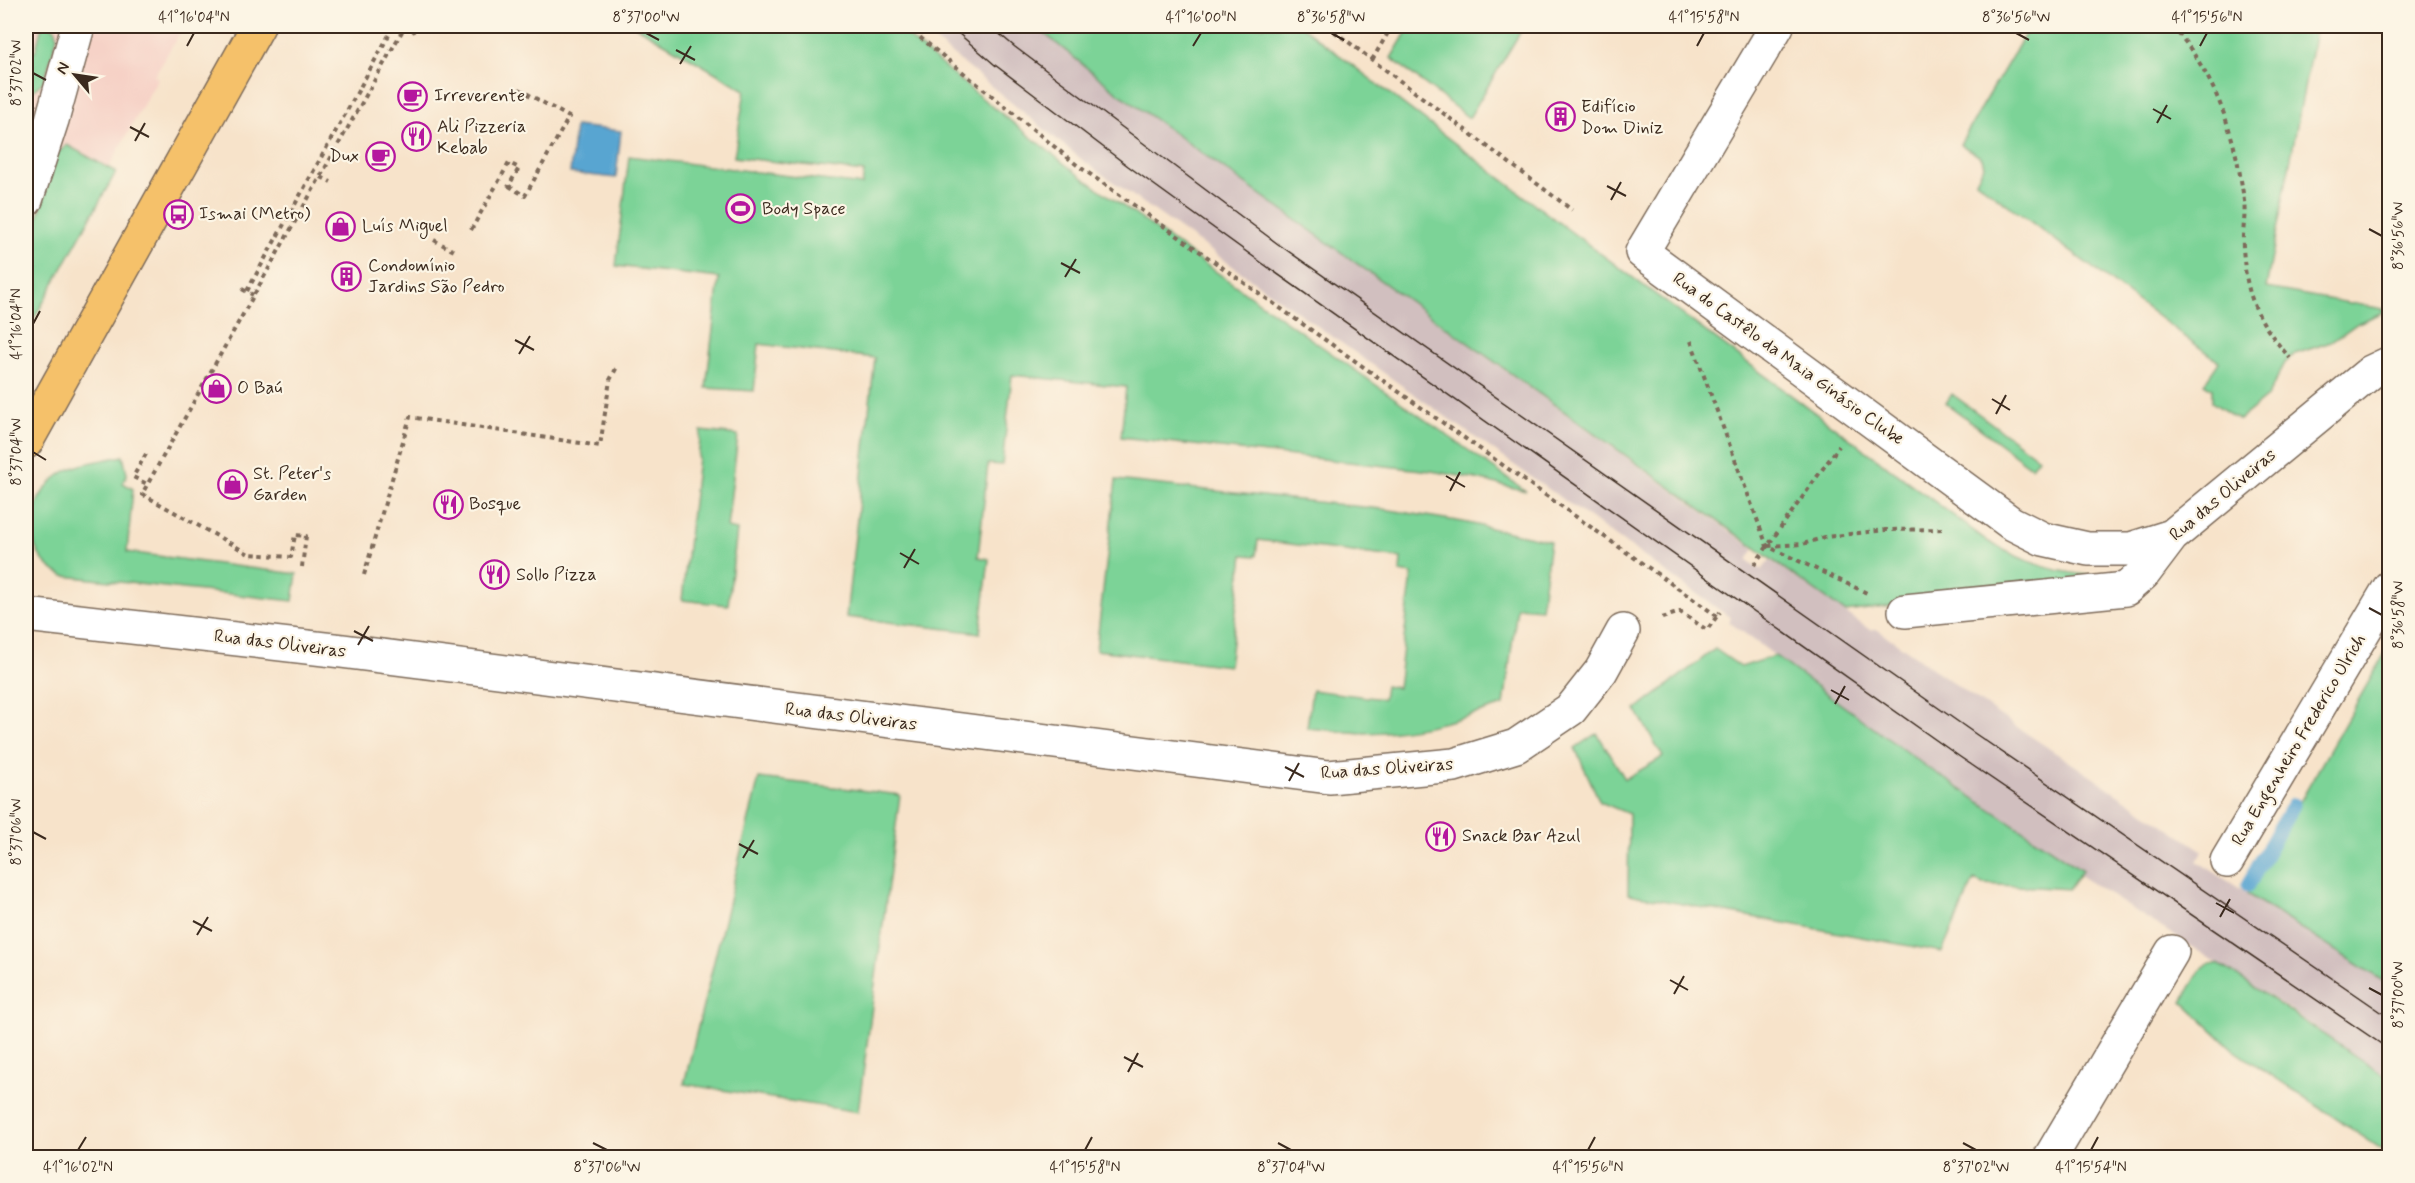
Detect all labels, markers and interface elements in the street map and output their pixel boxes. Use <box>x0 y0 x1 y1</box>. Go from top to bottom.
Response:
text: 41°16'04"N <box>158 8 230 28</box>
text: 8°37'00"W <box>612 8 680 28</box>
text: 41°16'00"N <box>1166 8 1236 28</box>
text: 8°36'58"W <box>1297 8 1365 28</box>
text: 41°15'58"N <box>1669 8 1739 28</box>
text: 8°36'56"W <box>1982 8 2050 28</box>
text: 41°15'56"N <box>2172 8 2242 28</box>
text: 8°37'02"W <box>7 40 27 106</box>
north arrow <box>45 45 105 105</box>
text: N <box>51 59 75 78</box>
cafe icon: Irreverente <box>397 80 429 112</box>
place label: Irreverente <box>434 84 525 108</box>
place label: Edifício Dom Diniz <box>1581 95 1664 140</box>
building icon: Edifício Dom Diniz <box>1544 101 1576 133</box>
place label: Ali Pizzeria Kebab <box>437 115 526 160</box>
restaurant icon: Ali Pizzeria Kebab <box>400 121 432 153</box>
cafe icon: Dux <box>364 140 396 172</box>
place label: Dux <box>329 144 359 168</box>
sports icon: Body Space <box>725 193 757 225</box>
place label: Body Space <box>762 197 846 221</box>
bus stop icon: Ismai (Metro) <box>162 198 194 230</box>
place label: Ismai (Metro) <box>199 202 311 226</box>
text: 8°36'56"W <box>2389 202 2409 270</box>
shop icon: Luís Miguel <box>325 210 357 242</box>
place label: Luís Miguel <box>362 214 448 239</box>
place label: Condomínio Jardins São Pedro <box>368 254 505 299</box>
building icon: Condomínio Jardins São Pedro <box>331 260 363 292</box>
street label: Rua do Castêlo da Maia Ginásio Clube <box>1668 267 1908 451</box>
text: 41°16'04"N <box>7 288 27 360</box>
shop icon: O Baú <box>200 372 232 404</box>
place label: O Baú <box>237 376 282 400</box>
text: 8°37'04"W <box>7 418 27 486</box>
street label: Rua das Oliveiras <box>2165 443 2281 547</box>
place label: St. Peter's Garden <box>253 462 331 507</box>
shop icon: St. Peter's Garden <box>216 468 248 500</box>
restaurant icon: Bosque <box>432 488 464 520</box>
place label: Bosque <box>469 492 521 516</box>
restaurant icon: Sollo Pizza <box>479 559 511 591</box>
place label: Sollo Pizza <box>516 563 597 587</box>
text: 8°36'58"W <box>2389 581 2409 649</box>
street label: Rua das Oliveiras <box>213 624 347 664</box>
street label: Rua Engenheiro Frederico Ulrich <box>2226 630 2374 851</box>
street label: Rua das Oliveiras <box>784 697 918 737</box>
street label: Rua das Oliveiras <box>1320 752 1454 786</box>
text: 8°37'06"W <box>7 799 27 865</box>
restaurant icon: Snack Bar Azul <box>1425 820 1457 852</box>
place label: Snack Bar Azul <box>1462 824 1580 848</box>
text: 8°37'00"W <box>2389 961 2409 1029</box>
text: 41°16'02"N <box>43 1158 113 1178</box>
text: 8°37'06"W <box>574 1158 640 1178</box>
text: 41°15'58"N <box>1050 1158 1120 1178</box>
text: 8°37'04"W <box>1257 1158 1325 1178</box>
text: 41°15'56"N <box>1553 1158 1623 1178</box>
text: 8°37'02"W <box>1943 1158 2009 1178</box>
text: 41°15'54"N <box>2055 1158 2127 1178</box>

